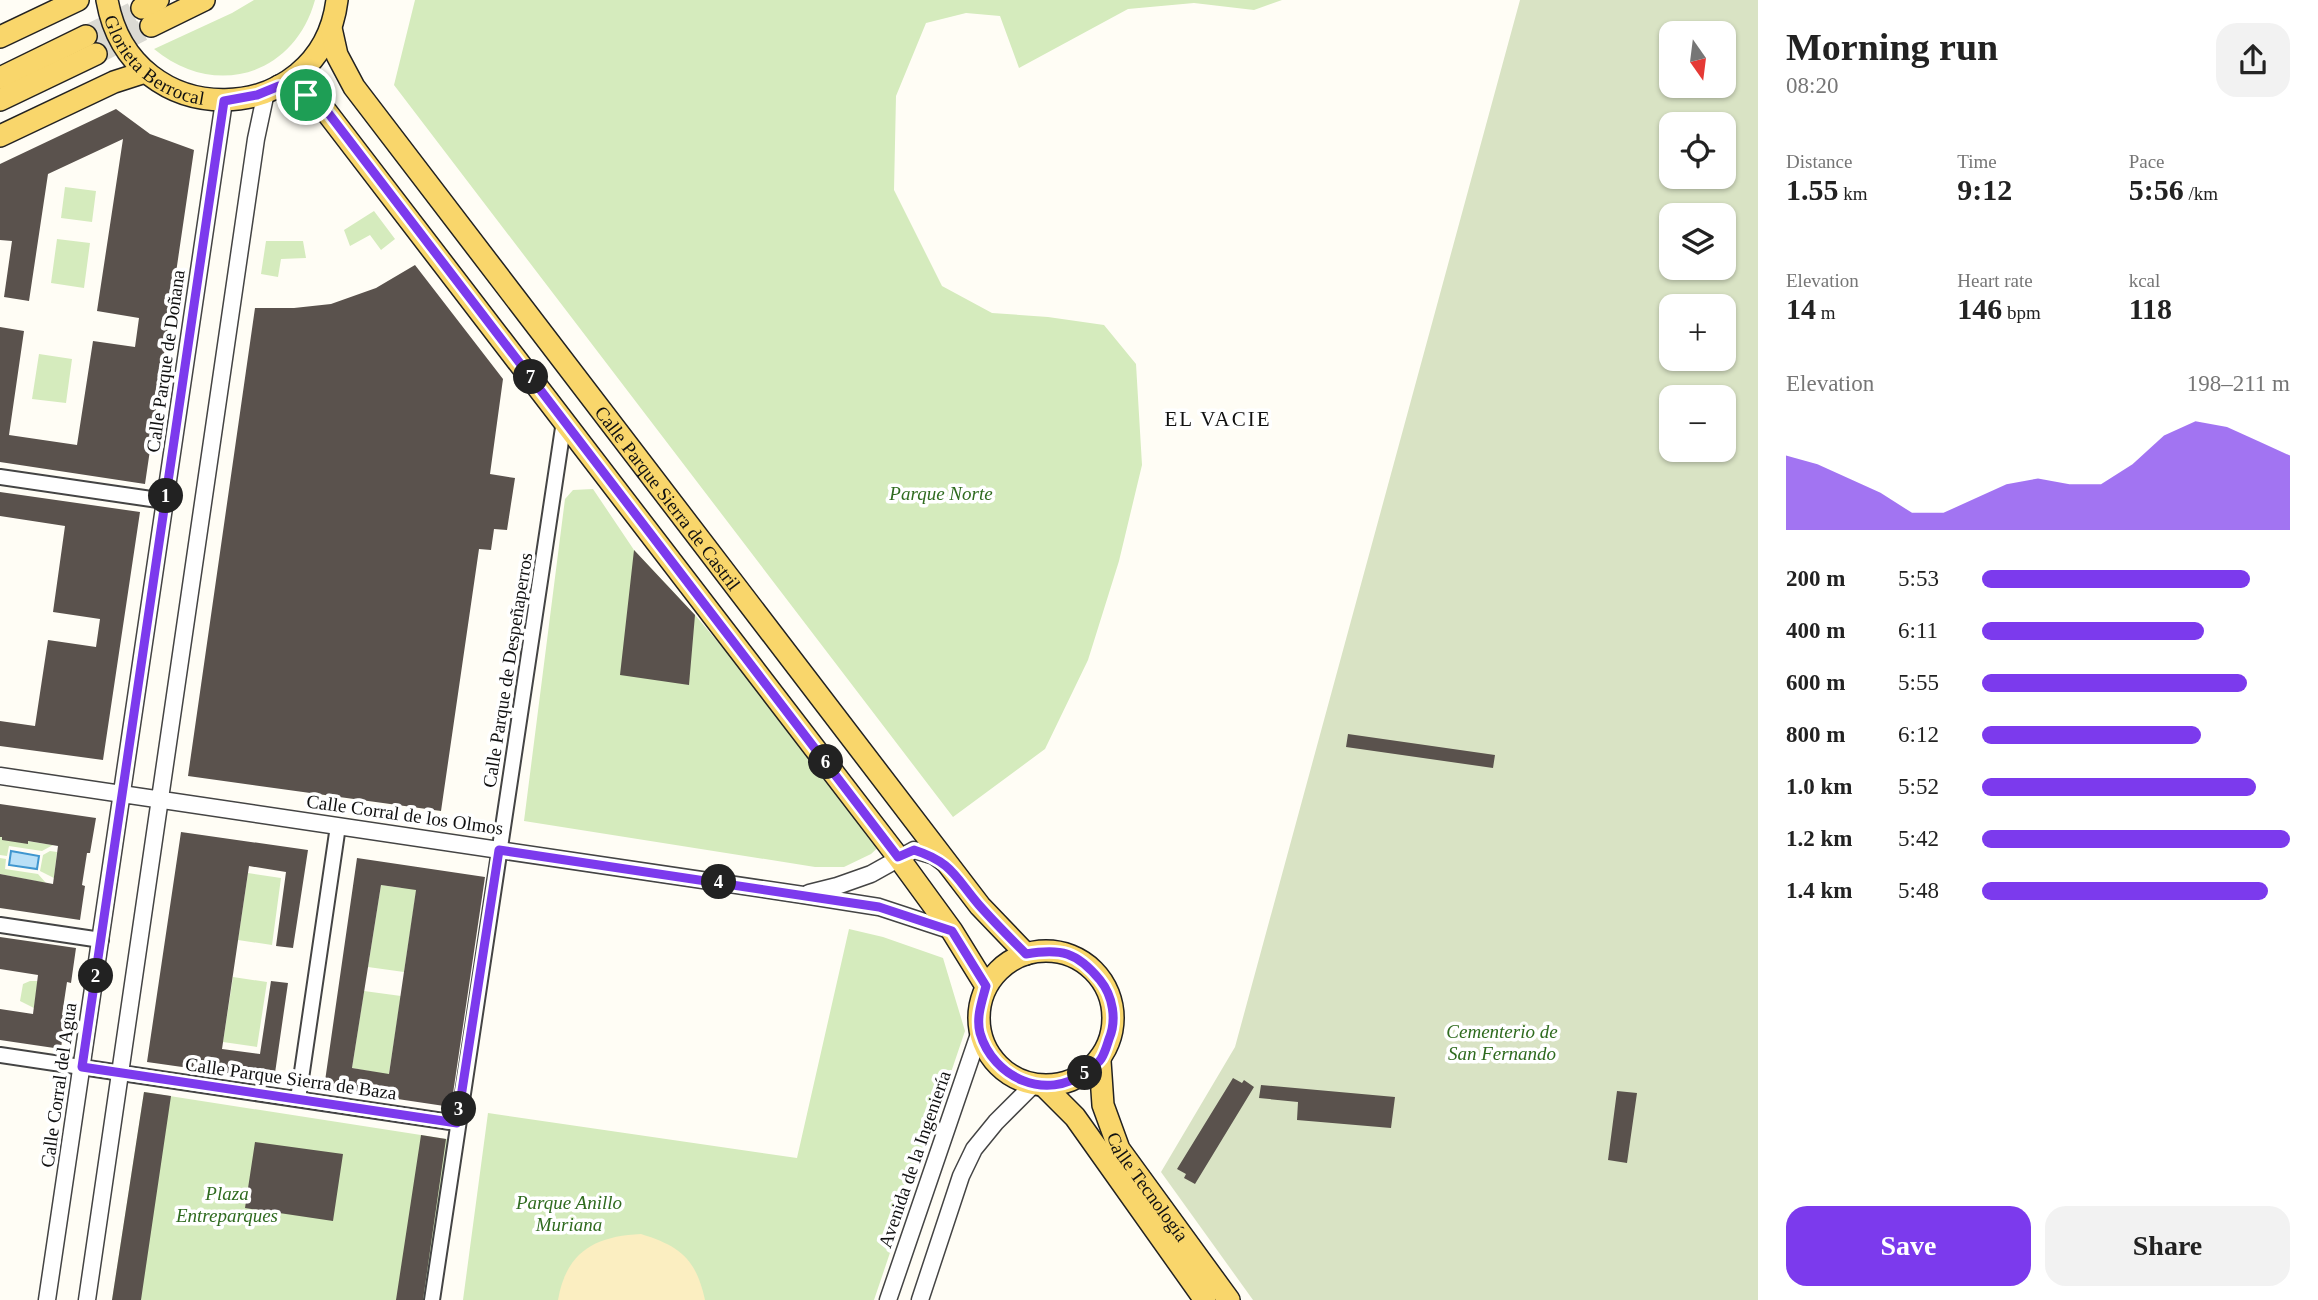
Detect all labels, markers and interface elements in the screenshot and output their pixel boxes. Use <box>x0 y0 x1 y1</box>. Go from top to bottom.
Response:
street label: Glorieta Berrocal <box>100 12 206 109</box>
north arrow <box>1659 21 1736 98</box>
map controls <box>1659 21 1736 462</box>
button: share <box>2216 23 2290 97</box>
text: Morning run <box>1786 26 1998 68</box>
pin <box>276 65 336 125</box>
text: 08:20 <box>1786 73 1838 98</box>
icon: arrive <box>287 76 325 114</box>
button: locate <box>1659 112 1736 189</box>
text: Distance <box>1786 151 1852 172</box>
text: Time <box>1957 151 1997 172</box>
text: Pace <box>2129 151 2165 172</box>
text: 1.55 <box>1786 173 1839 206</box>
text: 9:12 <box>1957 173 2012 206</box>
text: 5:56 <box>2129 173 2184 206</box>
text: km <box>1839 183 1868 204</box>
text: /km <box>2184 183 2218 204</box>
button: layers <box>1659 203 1736 280</box>
street label: Calle Parque de Doñana <box>142 268 189 454</box>
text: Elevation <box>1786 270 1859 291</box>
text: Heart rate <box>1957 270 2033 291</box>
text: kcal <box>2129 270 2160 291</box>
text: 14 <box>1786 292 1816 325</box>
text: 146 <box>1957 292 2002 325</box>
text: 118 <box>2129 292 2172 325</box>
button: + <box>1659 294 1736 371</box>
text: m <box>1816 302 1836 323</box>
text: bpm <box>2002 302 2041 323</box>
pin: 7 <box>514 360 548 394</box>
text: 7 <box>526 366 535 387</box>
text: Elevation <box>1786 371 1874 396</box>
text: 198–211 m <box>2187 371 2290 396</box>
button: − <box>1659 385 1736 462</box>
street label: Calle Parque Sierra de Castril <box>591 402 745 594</box>
district label: EL VACIE <box>1164 407 1272 431</box>
pin: 1 <box>148 478 184 514</box>
park label: Parque Norte <box>888 483 993 504</box>
text: 1 <box>161 485 170 506</box>
street label: Calle Parque de Despeñaperros <box>479 551 536 789</box>
text: 200 m <box>1786 566 1845 591</box>
text: 5:53 <box>1898 566 1939 591</box>
text: 400 m <box>1786 618 1845 643</box>
text: 6:11 <box>1898 618 1938 643</box>
text: 600 m <box>1786 670 1845 695</box>
text: 5:55 <box>1898 670 1939 695</box>
text: 800 m <box>1786 722 1845 747</box>
text: 6:12 <box>1898 722 1939 747</box>
pin: 6 <box>808 744 844 780</box>
text: 6 <box>821 751 830 772</box>
text: 1.0 km <box>1786 774 1852 799</box>
text: 5:52 <box>1898 774 1939 799</box>
street label: Calle Corral de los Olmos <box>305 790 505 839</box>
text: 1.2 km <box>1786 826 1852 851</box>
text: 5:42 <box>1898 826 1939 851</box>
pin: 4 <box>702 864 736 900</box>
text: 4 <box>714 871 723 892</box>
text: 1.4 km <box>1786 878 1852 903</box>
text: 5:48 <box>1898 878 1939 903</box>
pin: 2 <box>78 958 114 993</box>
text: 2 <box>91 965 100 986</box>
street label: Calle Corral del Agua <box>37 1001 81 1169</box>
park label: Cementerio de San Fernando <box>1446 1021 1558 1064</box>
street label: Calle Parque Sierra de Baza <box>184 1053 398 1104</box>
pin: 5 <box>1068 1056 1102 1090</box>
text: 5 <box>1080 1062 1089 1083</box>
street label: Avenida de la Ingeniería <box>874 1067 955 1250</box>
pin: 3 <box>442 1092 476 1126</box>
text: 3 <box>454 1098 463 1119</box>
street label: Calle Tecnología <box>1103 1129 1193 1246</box>
park label: Plaza Entreparques <box>175 1183 278 1226</box>
park label: Parque Anillo Muriana <box>515 1192 622 1235</box>
button: Save <box>1786 1206 2031 1286</box>
button: Share <box>2045 1206 2290 1286</box>

